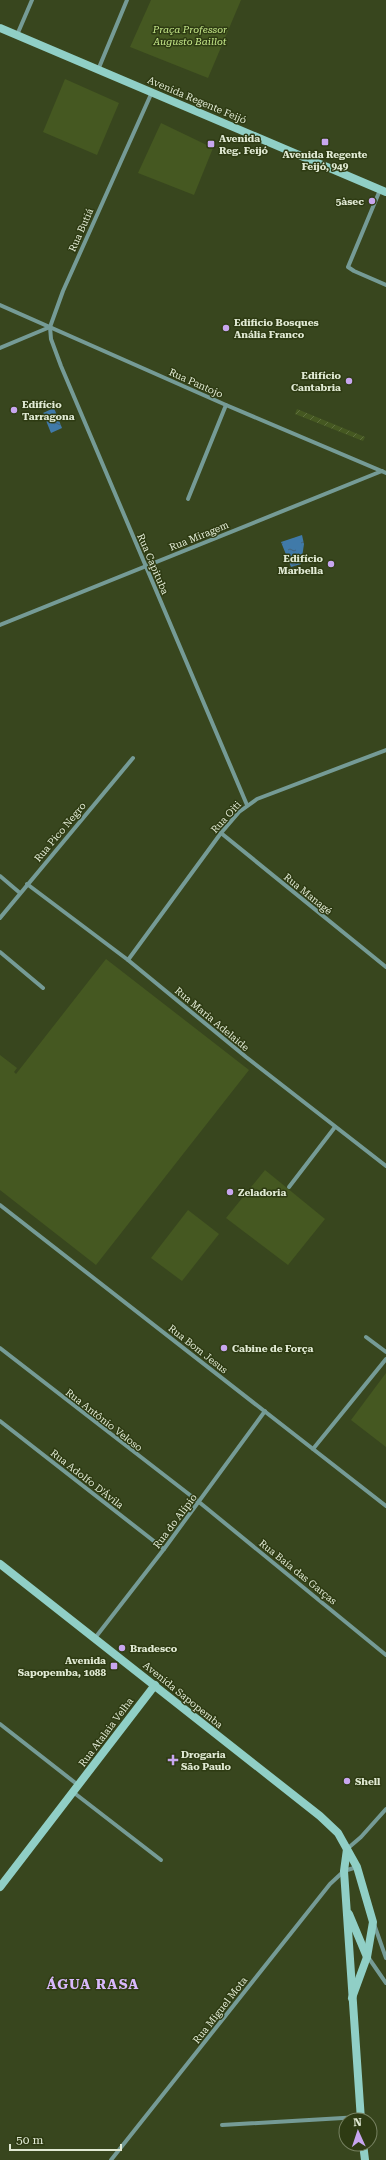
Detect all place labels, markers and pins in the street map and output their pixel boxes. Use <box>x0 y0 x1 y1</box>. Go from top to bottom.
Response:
place label: Avenida Reg. Feijó <box>219 133 269 156</box>
marker: Avenida Regente Feijó, 949 <box>320 137 330 147</box>
marker: Avenida Reg. Feijó <box>206 139 216 149</box>
place label: Avenida Regente Feijó, 949 <box>282 149 368 172</box>
place label: 5àsec <box>336 196 364 207</box>
marker: 5àsec <box>367 196 377 206</box>
place label: Edificio Bosques Anália Franco <box>234 317 319 340</box>
marker: Edificio Bosques Anália Franco <box>221 323 231 333</box>
place label: Edifício Cantabria <box>291 370 342 393</box>
marker: Edifício Cantabria <box>344 376 354 386</box>
place label: Edifício Tarragona <box>22 399 75 422</box>
marker: Edifício Tarragona <box>9 405 19 415</box>
place label: Edifício Marbella <box>278 553 324 576</box>
marker: Edifício Marbella <box>326 559 336 569</box>
marker: Zeladoria <box>225 1187 235 1197</box>
place label: Zeladoria <box>238 1187 286 1198</box>
marker: Cabine de Força <box>219 1343 229 1353</box>
place label: Cabine de Força <box>232 1343 313 1354</box>
marker: Bradesco <box>117 1643 127 1653</box>
place label: Bradesco <box>130 1643 178 1654</box>
place label: Avenida Sapopemba, 1088 <box>18 1655 106 1678</box>
marker: Avenida Sapopemba, 1088 <box>109 1661 119 1671</box>
place label: Drogaria São Paulo <box>181 1749 232 1772</box>
marker: Drogaria São Paulo <box>168 1755 178 1765</box>
marker: Shell <box>342 1776 352 1786</box>
place label: Shell <box>355 1776 381 1787</box>

